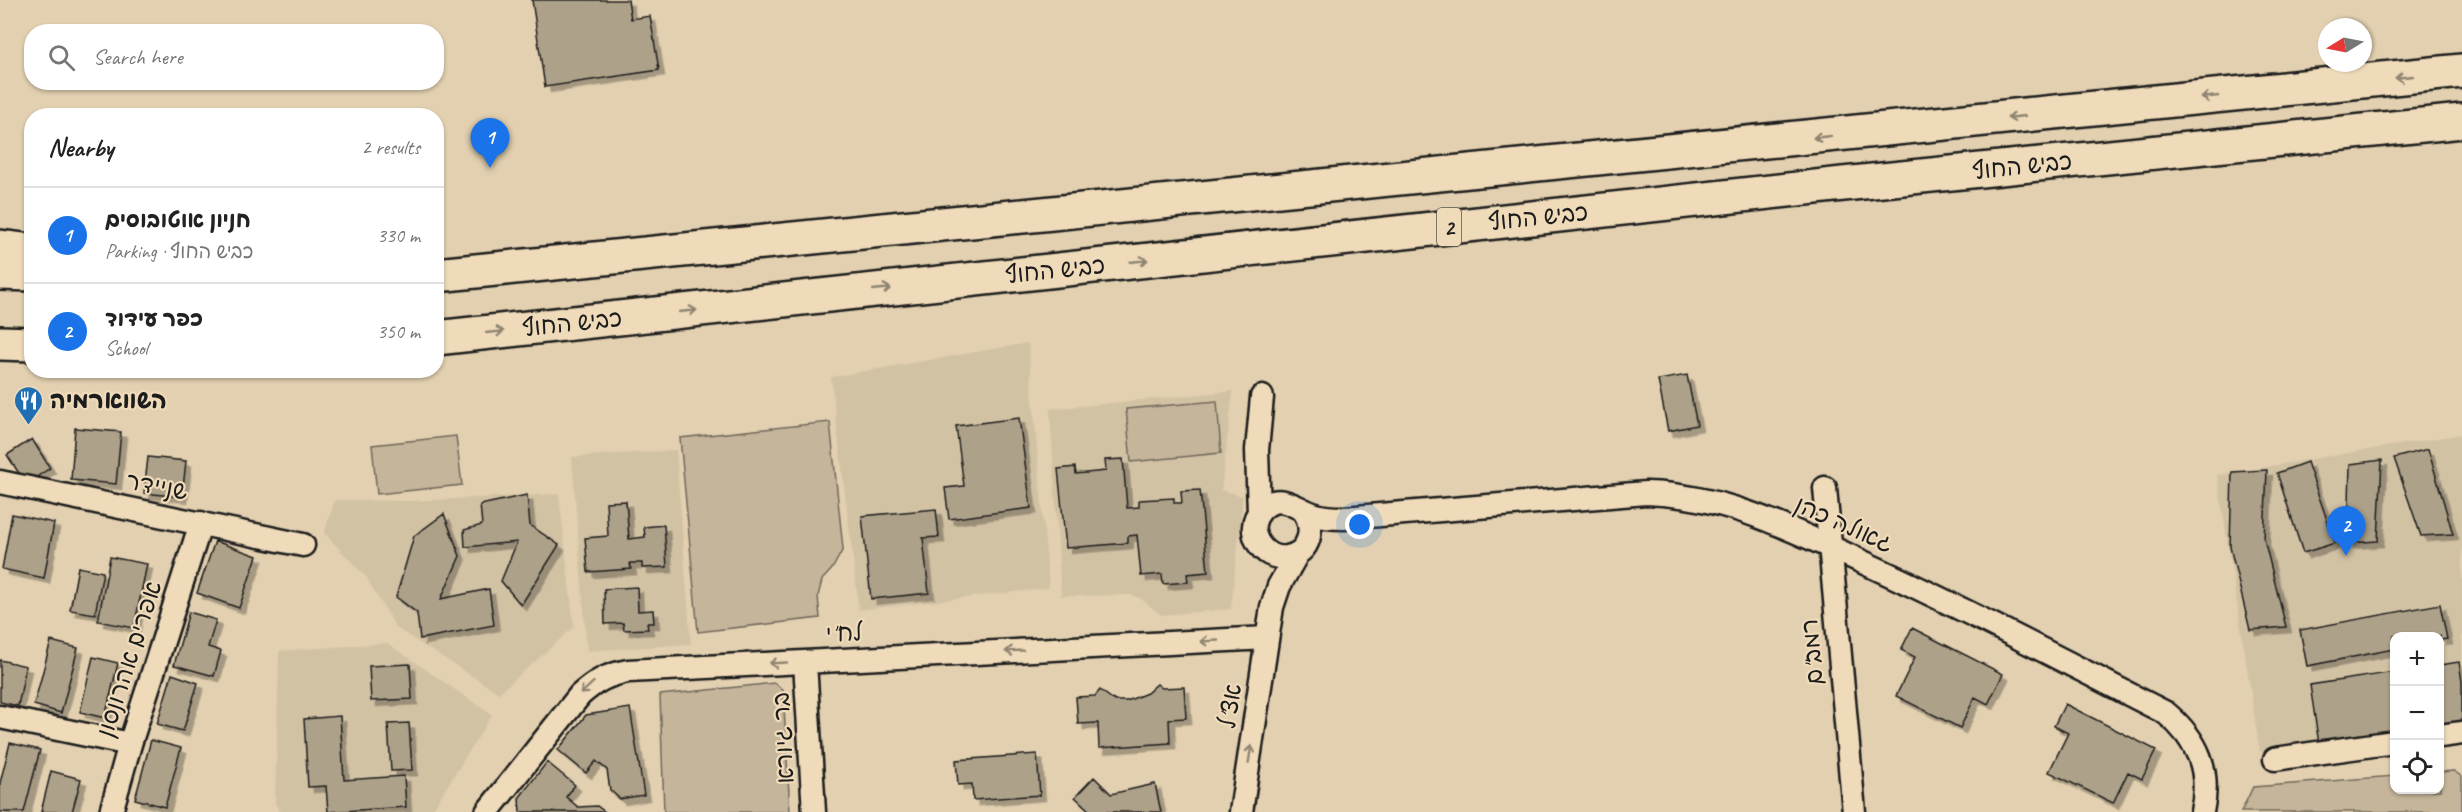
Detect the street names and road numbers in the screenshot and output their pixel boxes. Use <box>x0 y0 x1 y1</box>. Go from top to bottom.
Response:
street label: כביש החוף <box>1971 146 2073 186</box>
street label: כביש החוף <box>1487 197 1589 237</box>
road number: 2 <box>1437 208 1461 246</box>
street label: כביש החוף <box>1004 250 1106 290</box>
street label: כביש החוף <box>521 303 623 343</box>
street label: שניידר <box>124 465 191 507</box>
street label: גאולה כהן <box>1790 489 1898 559</box>
street label: אפרים אהרונסון <box>90 577 168 741</box>
street label: לח"י <box>825 617 865 649</box>
street label: רמב"ם <box>1794 618 1830 686</box>
street label: אצ"ל <box>1212 681 1248 731</box>
street label: בר גיורא <box>766 691 800 785</box>

